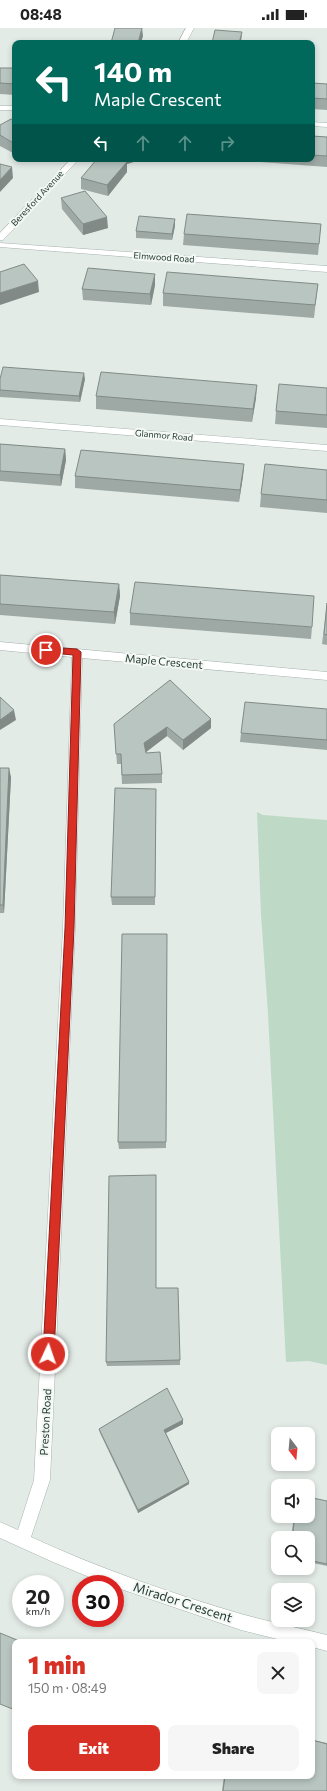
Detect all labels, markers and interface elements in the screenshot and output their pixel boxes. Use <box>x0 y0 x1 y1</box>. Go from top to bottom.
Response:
text: 08:48 <box>20 5 62 23</box>
text: 140 m <box>94 54 172 88</box>
icon: left <box>28 56 80 108</box>
text: Maple Crescent <box>94 88 222 110</box>
icon: left <box>90 132 112 154</box>
icon: ahead <box>132 132 154 154</box>
icon: ahead <box>174 132 196 154</box>
icon: right <box>216 132 238 154</box>
street label: Beresford Avenue <box>8 168 66 228</box>
street label: Elmwood Road <box>133 249 195 265</box>
street label: Glanmor Road <box>134 427 194 443</box>
pin <box>29 633 63 667</box>
icon: arrive <box>35 639 57 661</box>
street label: Maple Crescent <box>125 651 204 671</box>
position arrow <box>27 1333 69 1375</box>
street label: Preston Road <box>37 1388 53 1456</box>
north arrow <box>271 1427 315 1471</box>
map controls <box>271 1427 315 1627</box>
button: sound <box>271 1479 315 1523</box>
button: search <box>271 1531 315 1575</box>
speed limit sign: 30 <box>72 1575 124 1627</box>
street label: Mirador Crescent <box>131 1578 235 1626</box>
button: layers <box>271 1583 315 1627</box>
text: 20 <box>26 1584 50 1608</box>
text: km/h <box>26 1605 50 1617</box>
text: 1 min <box>28 1650 86 1679</box>
button: close <box>257 1652 299 1694</box>
text: 150 m · 08:49 <box>28 1680 107 1696</box>
button: Exit <box>28 1725 160 1771</box>
button: Share <box>168 1725 299 1771</box>

